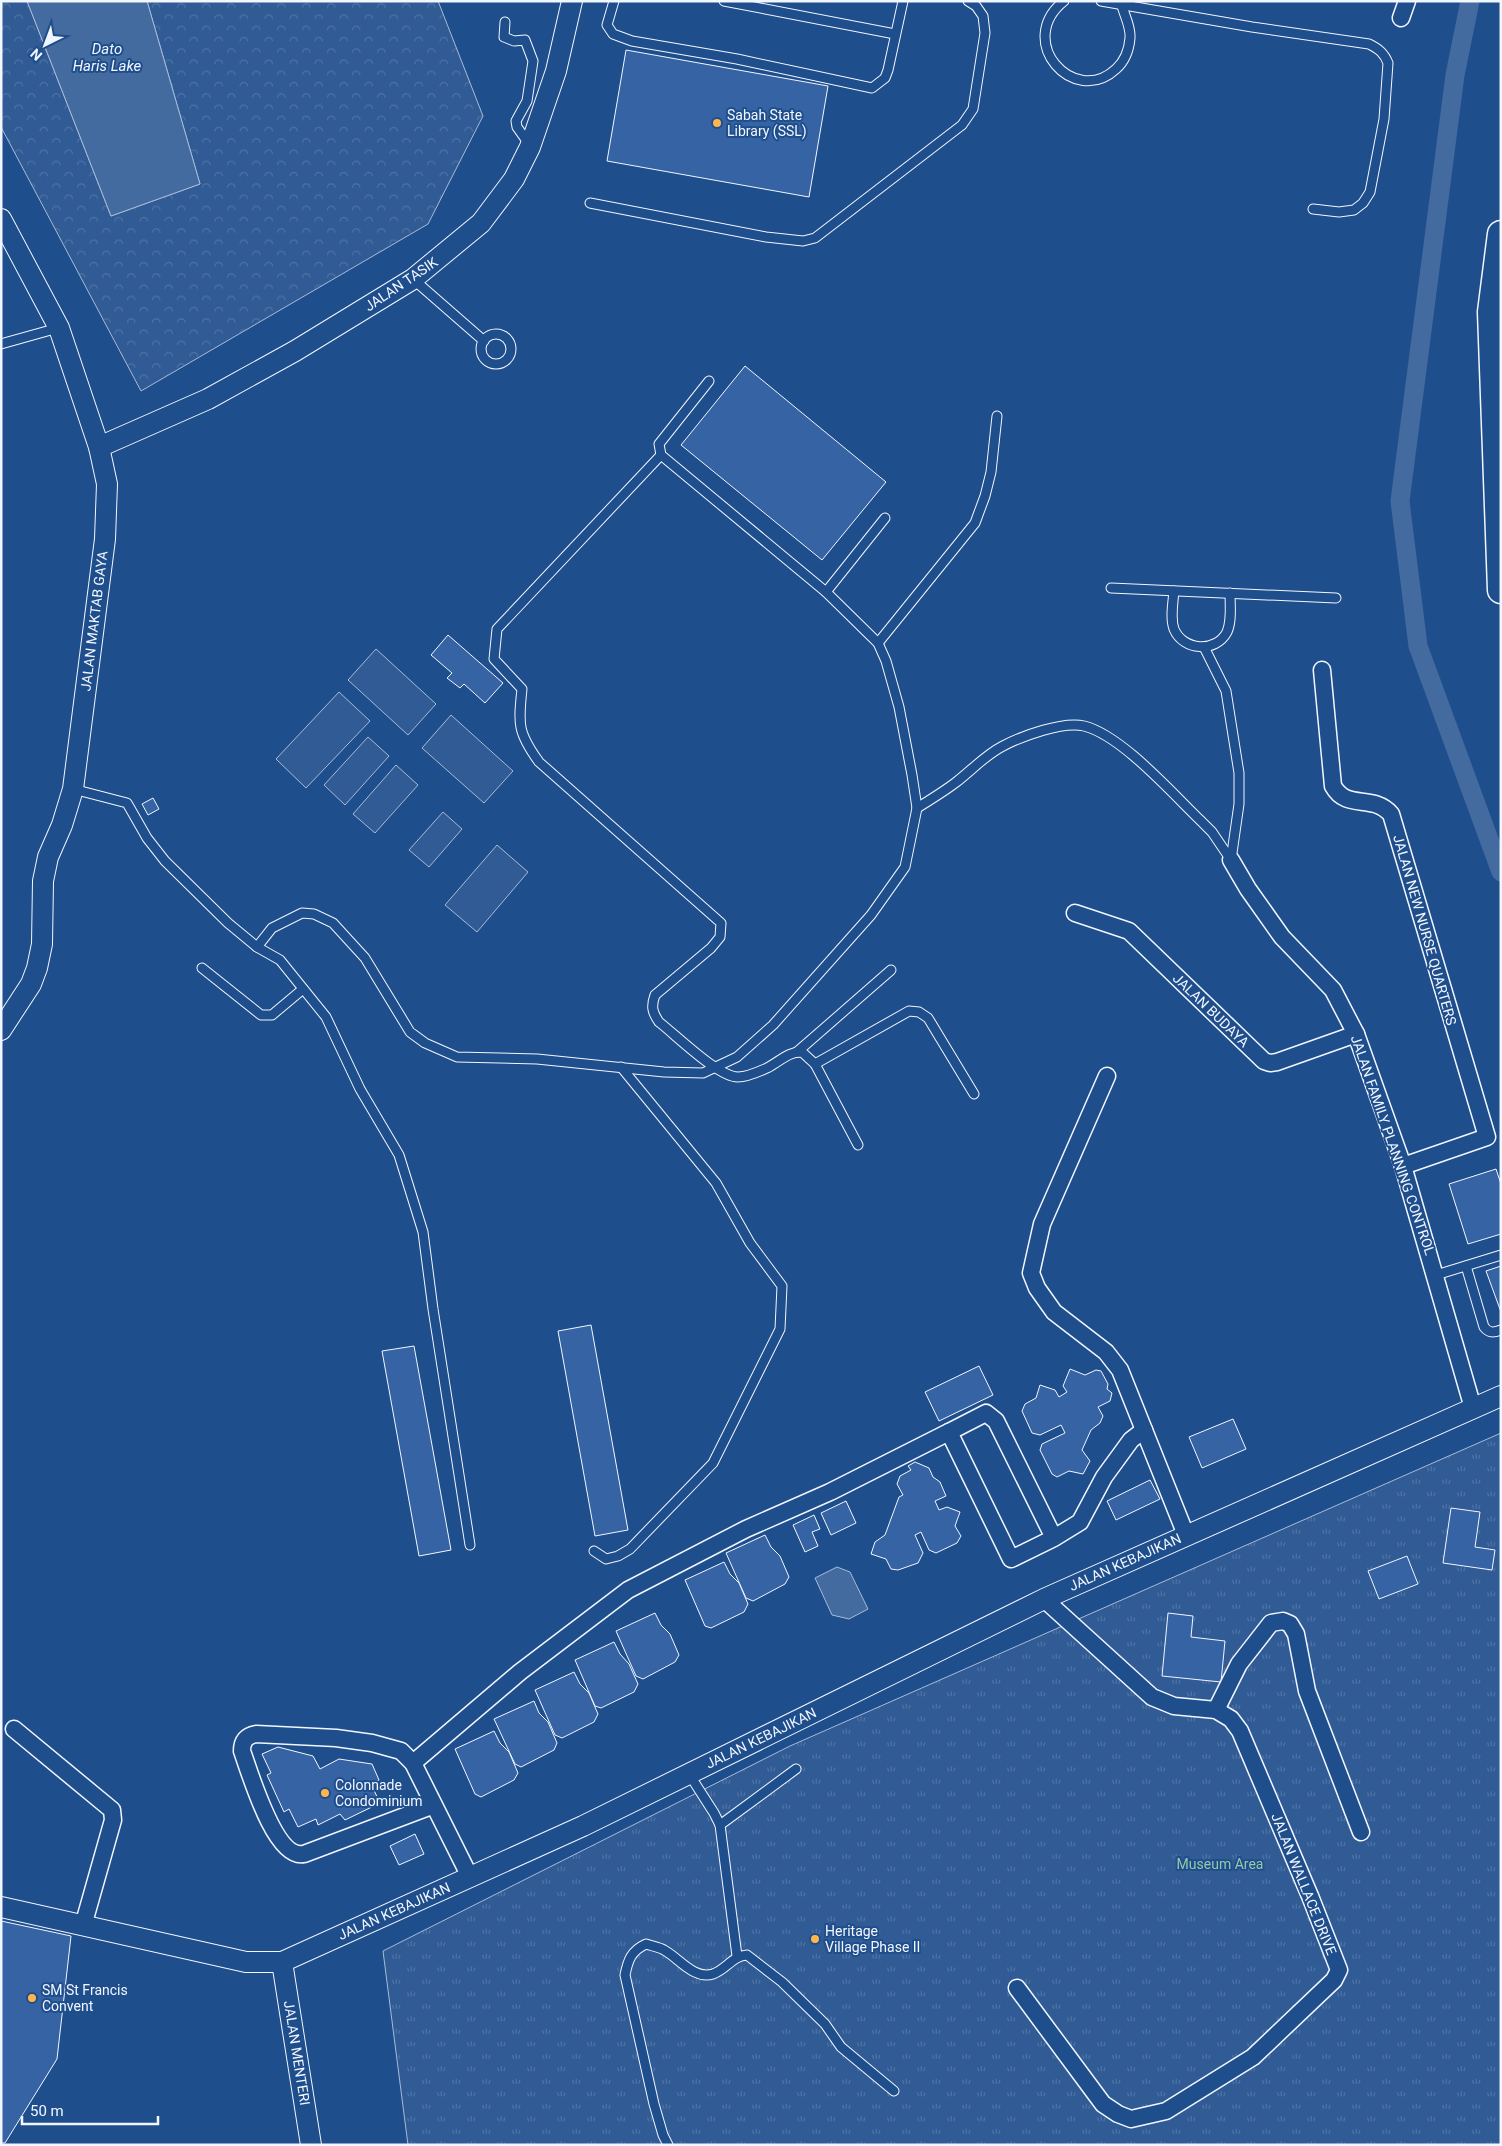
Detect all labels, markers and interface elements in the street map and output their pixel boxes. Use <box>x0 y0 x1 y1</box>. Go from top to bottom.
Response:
north arrow <box>20 20 70 70</box>
water label: Dato Haris Lake <box>73 40 142 75</box>
text: N <box>27 45 45 64</box>
place label: Sabah State Library (SSL) <box>727 107 807 140</box>
marker: Sabah State Library (SSL) <box>711 117 723 129</box>
street label: JALAN TASIK <box>361 254 441 314</box>
street label: JALAN MAKTAB GAYA <box>77 550 111 692</box>
street label: JALAN NEW NURSE QUARTERS <box>1390 833 1460 1027</box>
street label: JALAN BUDAYA <box>1170 970 1252 1050</box>
street label: JALAN FAMILY PLANNING CONTROL <box>1348 1033 1438 1258</box>
street label: JALAN KEBAJIKAN <box>1066 1530 1184 1594</box>
street label: JALAN KEBAJIKAN <box>703 1704 819 1772</box>
place label: Colonnade Condominium <box>335 1777 423 1809</box>
marker: Colonnade Condominium <box>319 1787 331 1799</box>
street label: JALAN WALLACE DRIVE <box>1268 1811 1340 1957</box>
park label: Museum Area <box>1177 1856 1263 1872</box>
street label: JALAN KEBAJIKAN <box>335 1879 453 1943</box>
place label: Heritage Village Phase II <box>825 1923 920 1955</box>
marker: Heritage Village Phase II <box>809 1933 821 1945</box>
place label: SM St Francis Convent <box>42 1982 128 2014</box>
marker: SM St Francis Convent <box>26 1992 38 2004</box>
street label: JALAN MENTERI <box>281 2000 313 2106</box>
scale bar <box>22 2094 159 2126</box>
text: 50 m <box>30 2102 64 2120</box>

